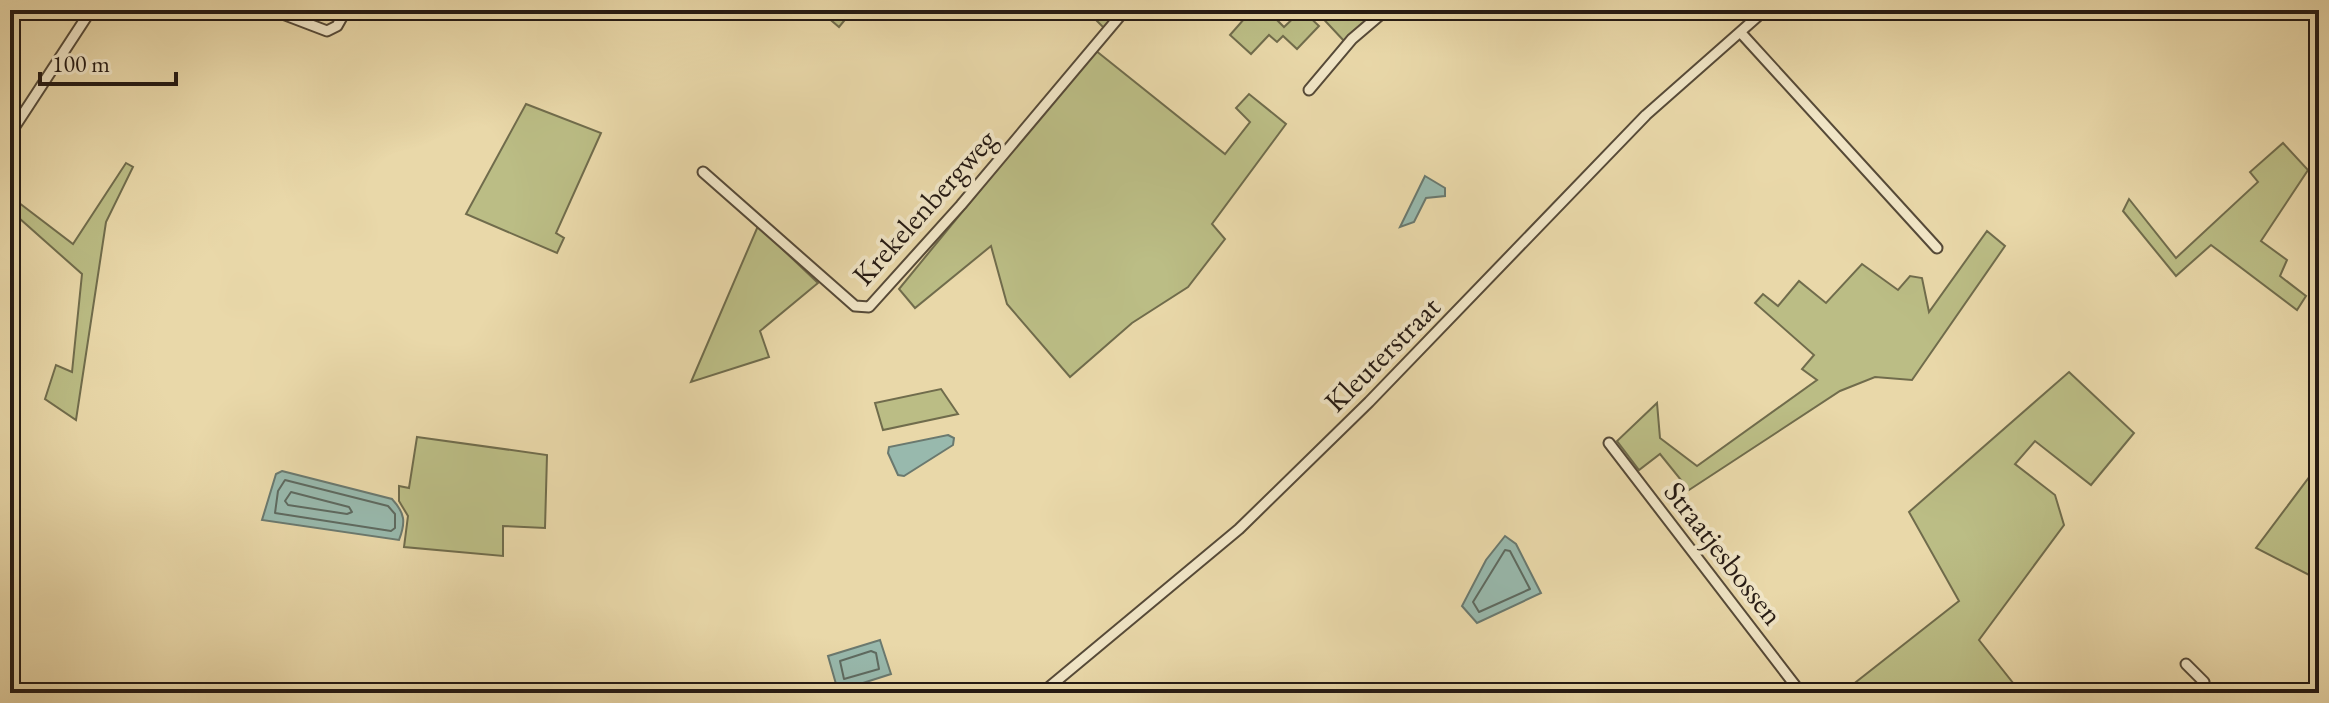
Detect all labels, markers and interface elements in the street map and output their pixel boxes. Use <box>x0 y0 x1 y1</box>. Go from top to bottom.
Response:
scale bar <box>40 36 176 86</box>
text: 100 m <box>52 48 110 79</box>
street label: Krekelenbergweg <box>843 120 1005 293</box>
street label: Kleuterstraat <box>1316 287 1449 420</box>
street label: Straatjesbossen <box>1656 473 1792 633</box>

